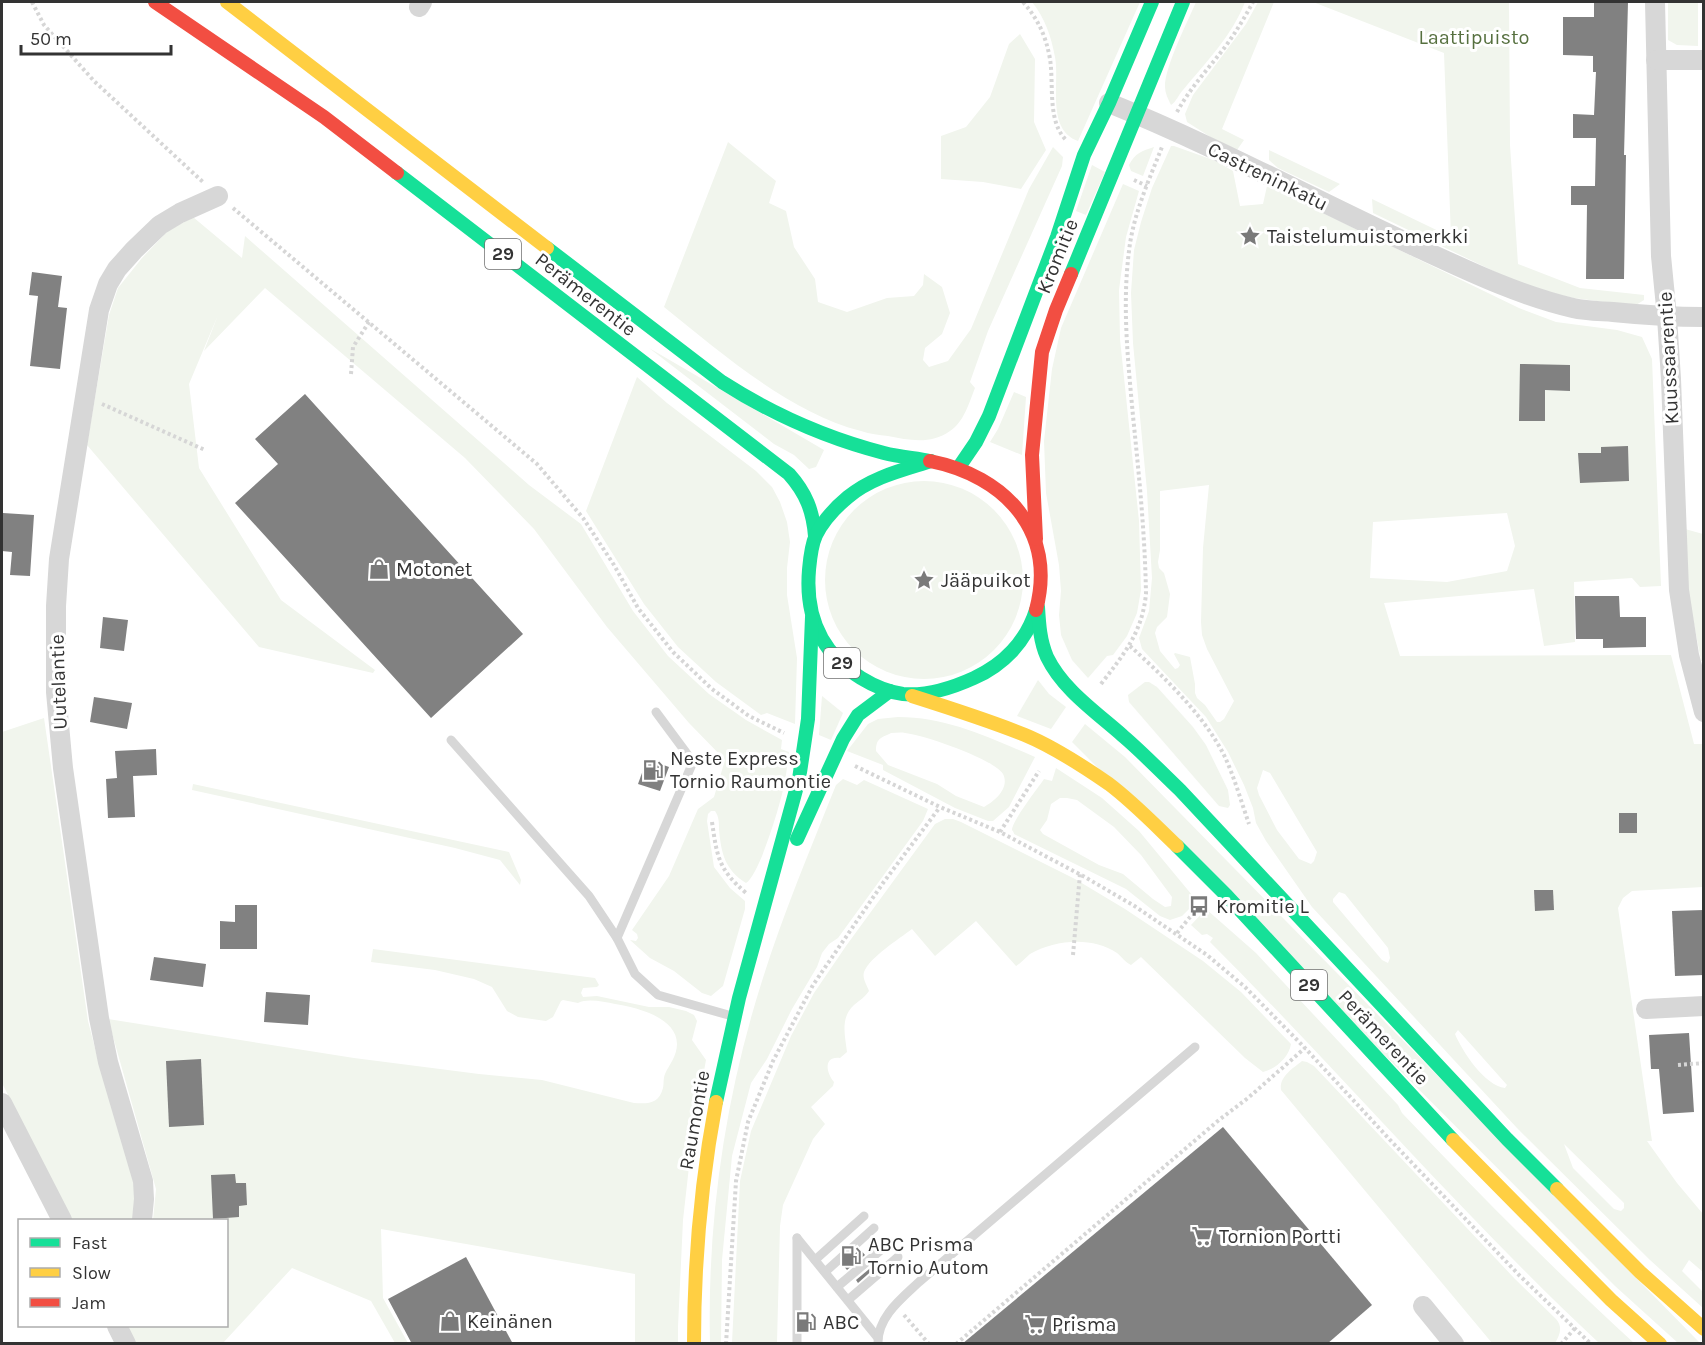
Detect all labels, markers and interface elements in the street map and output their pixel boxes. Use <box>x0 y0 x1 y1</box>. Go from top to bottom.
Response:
scale bar <box>21 18 171 56</box>
park label: Laattipuisto <box>1418 26 1530 49</box>
text: 50 m <box>30 28 72 50</box>
street label: Castreninkatu <box>1204 137 1332 215</box>
street label: Kromitie <box>1032 215 1083 297</box>
place icon: Taistelumuistomerkki <box>1238 224 1262 248</box>
place label: Taistelumuistomerkki <box>1267 225 1469 248</box>
road number: 29 <box>485 239 521 269</box>
street label: Perämerentie <box>531 248 641 341</box>
street label: Kuussaarentie <box>1654 291 1683 425</box>
shop icon: Motonet <box>367 557 391 581</box>
place label: Motonet <box>396 558 473 581</box>
place icon: Jääpuikot <box>912 568 936 592</box>
place label: Jääpuikot <box>941 569 1031 592</box>
street label: Uutelantie <box>45 634 72 730</box>
road number: 29 <box>824 648 860 678</box>
place label: Neste Express Tornio Raumontie <box>670 747 831 793</box>
fuel station icon: Neste Express Tornio Raumontie <box>641 758 665 782</box>
bus stop icon: Kromitie L <box>1187 894 1211 918</box>
place label: Kromitie L <box>1216 895 1309 918</box>
road number: 29 <box>1291 970 1327 1000</box>
street label: Perämerentie <box>1334 985 1434 1090</box>
street label: Raumontie <box>674 1068 715 1172</box>
legend <box>18 1219 228 1327</box>
supermarket icon: Tornion Portti <box>1190 1224 1214 1248</box>
place label: Tornion Portti <box>1219 1225 1342 1248</box>
text: Fast <box>72 1232 107 1254</box>
place label: ABC Prisma Tornio Autom <box>868 1233 989 1279</box>
fuel station icon: ABC Prisma Tornio Autom <box>839 1244 863 1268</box>
text: Slow <box>72 1262 111 1284</box>
text: Jam <box>72 1292 106 1314</box>
shop icon: Keinänen <box>438 1309 462 1333</box>
place label: Keinänen <box>467 1310 553 1333</box>
fuel station icon: ABC <box>794 1310 818 1334</box>
place label: ABC <box>823 1311 859 1334</box>
supermarket icon: Prisma <box>1023 1312 1047 1336</box>
place label: Prisma <box>1052 1313 1117 1336</box>

